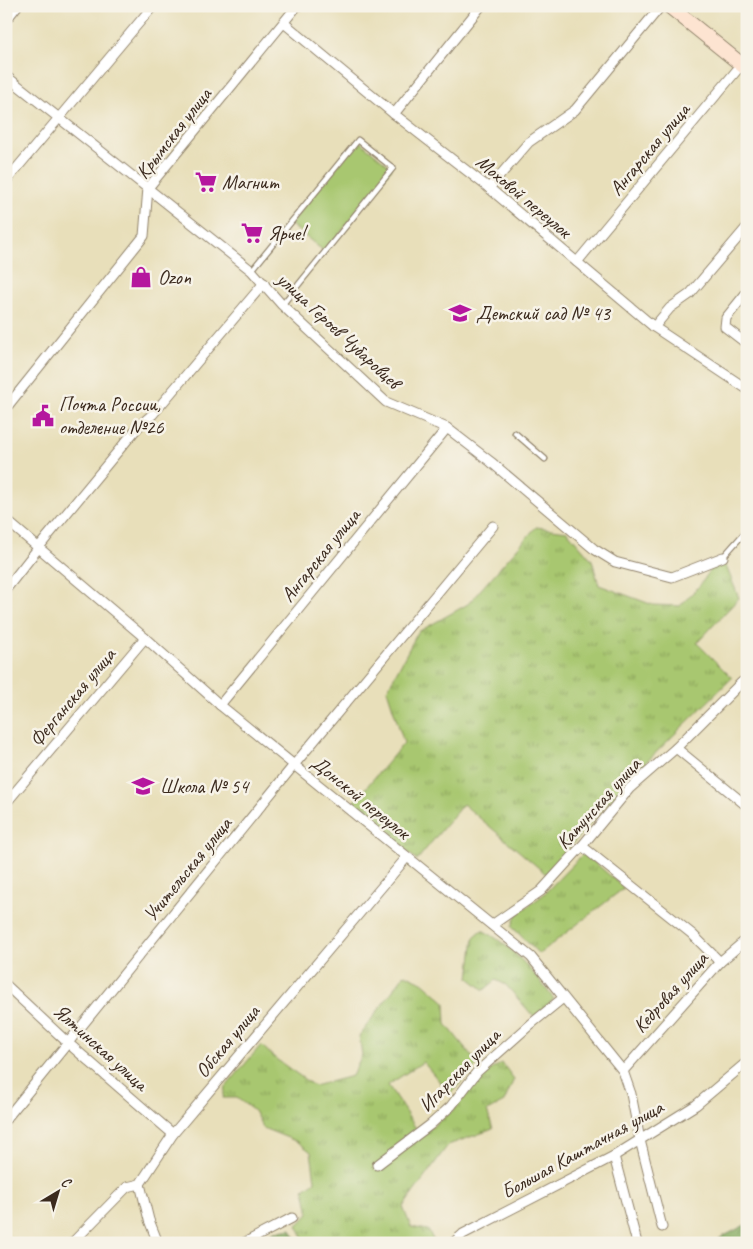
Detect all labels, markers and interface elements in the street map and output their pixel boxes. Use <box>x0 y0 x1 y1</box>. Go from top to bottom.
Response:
street label: Крымская улица <box>130 81 218 184</box>
street label: Ангарская улица <box>604 97 696 201</box>
street label: Моховой переулок <box>471 149 578 245</box>
supermarket icon: Магнит <box>193 169 219 195</box>
place label: Магнит <box>222 170 280 195</box>
supermarket icon: Ярче! <box>239 220 265 246</box>
place label: Ярче! <box>268 221 308 246</box>
shop icon: Ozon <box>128 264 154 290</box>
place label: Ozon <box>158 265 192 290</box>
street label: улица Героев Чубаровцев <box>271 266 408 397</box>
school or university icon: Детский сад № 43 <box>447 300 473 326</box>
place label: Детский сад № 43 <box>476 301 612 326</box>
place label: Почта России, отделение №26 <box>59 392 164 440</box>
public building icon: Почта России, отделение №26 <box>30 403 56 429</box>
street label: Ангарская улица <box>275 502 367 607</box>
street label: Ферганская улица <box>24 642 122 752</box>
street label: Донской переулок <box>306 750 416 846</box>
street label: Катунская улица <box>551 751 647 854</box>
school or university icon: Школа № 54 <box>130 773 156 799</box>
place label: Школа № 54 <box>160 774 250 799</box>
street label: Учительская улица <box>138 811 238 927</box>
street label: Кедровая улица <box>627 946 714 1038</box>
street label: Ялтинская улица <box>48 998 154 1098</box>
street label: Обская улица <box>190 998 266 1083</box>
street label: Игарская улица <box>413 1022 507 1117</box>
street label: Большая Каштачная улица <box>497 1094 669 1204</box>
north arrow <box>32 1166 82 1216</box>
text: С <box>58 1173 75 1192</box>

